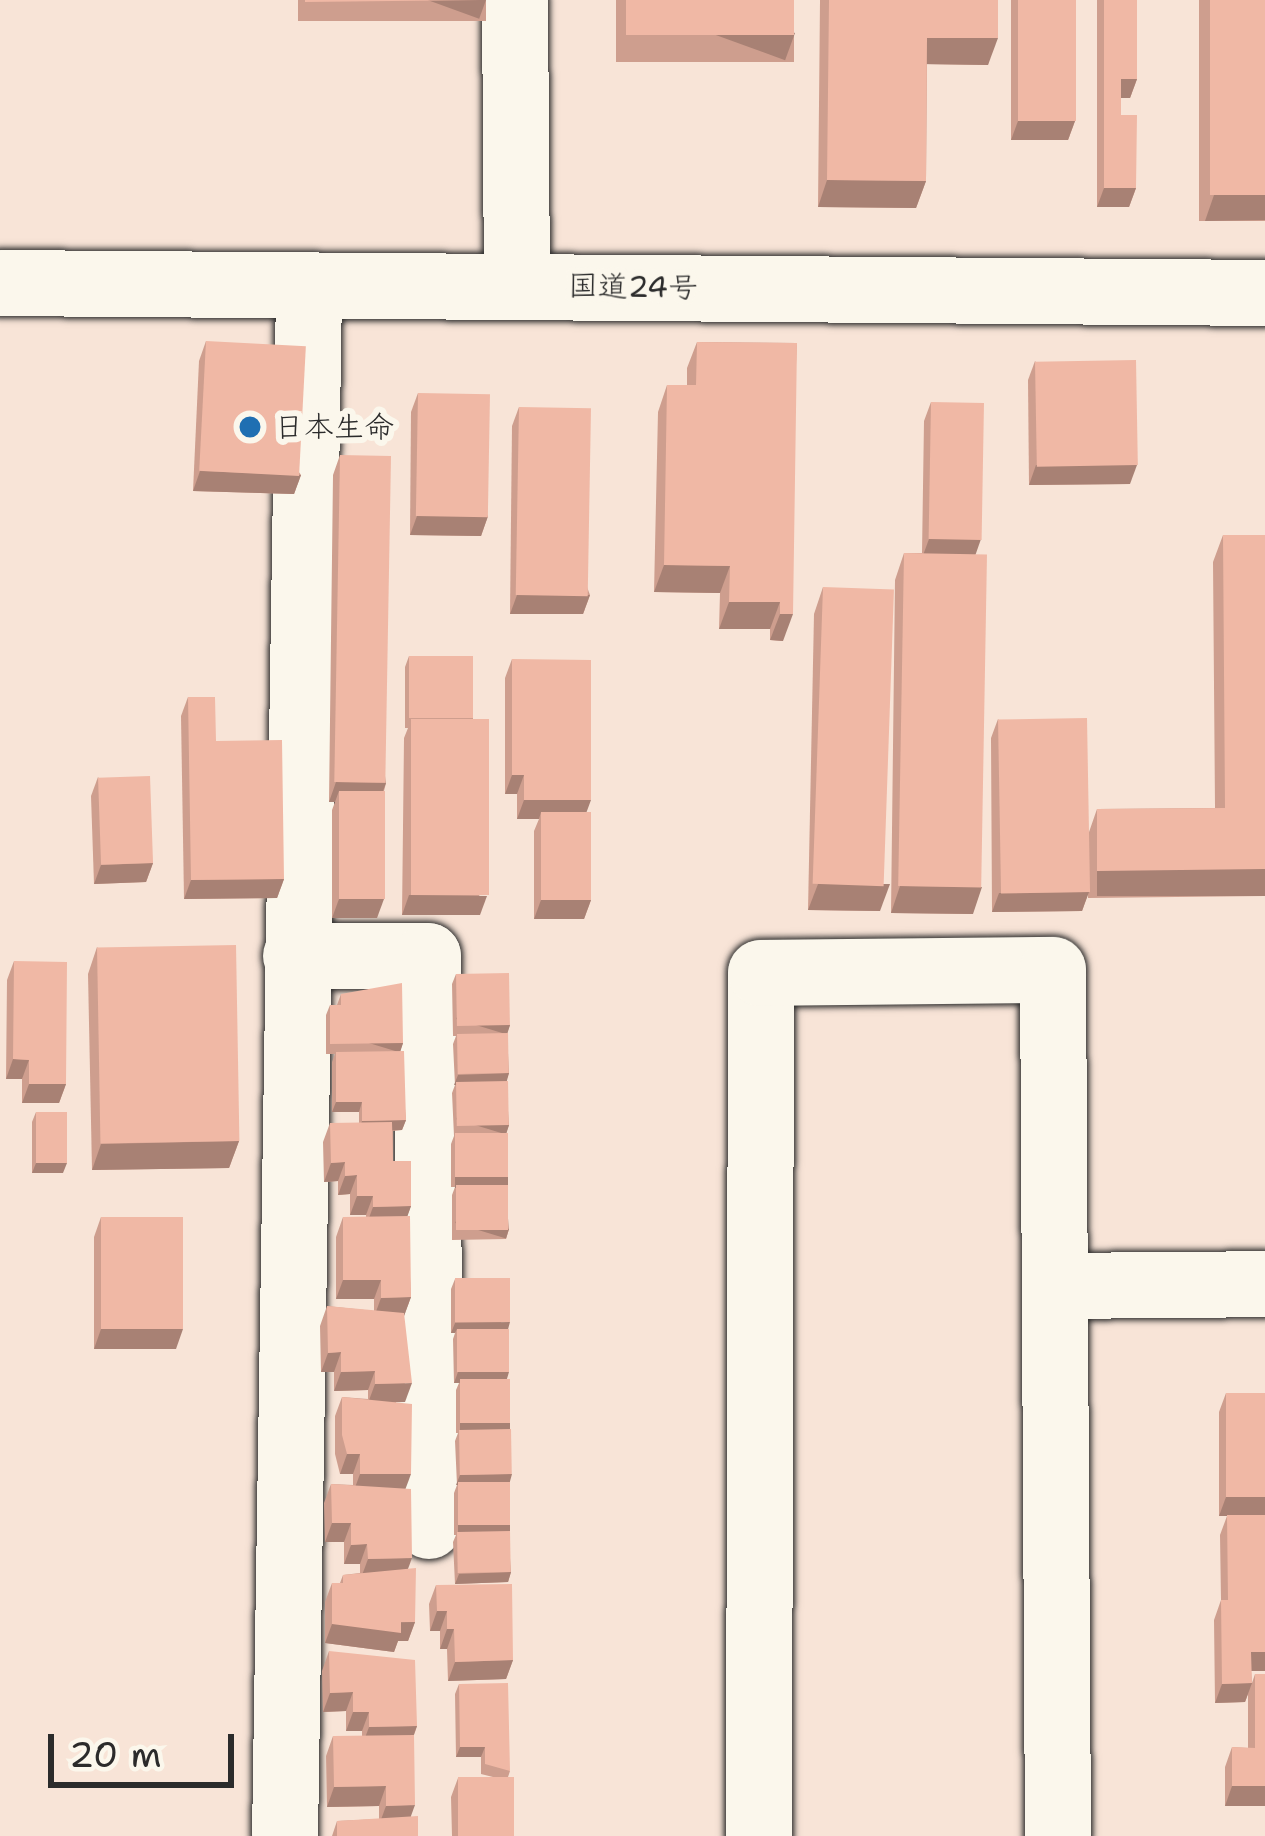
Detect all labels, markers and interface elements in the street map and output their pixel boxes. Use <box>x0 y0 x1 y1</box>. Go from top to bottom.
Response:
street label: 国道24号 <box>568 268 698 306</box>
place label: 日本生命 <box>274 409 394 445</box>
marker: 日本生命 <box>237 414 263 440</box>
scale bar <box>54 1710 240 1784</box>
text: 20 m <box>69 1730 162 1779</box>

